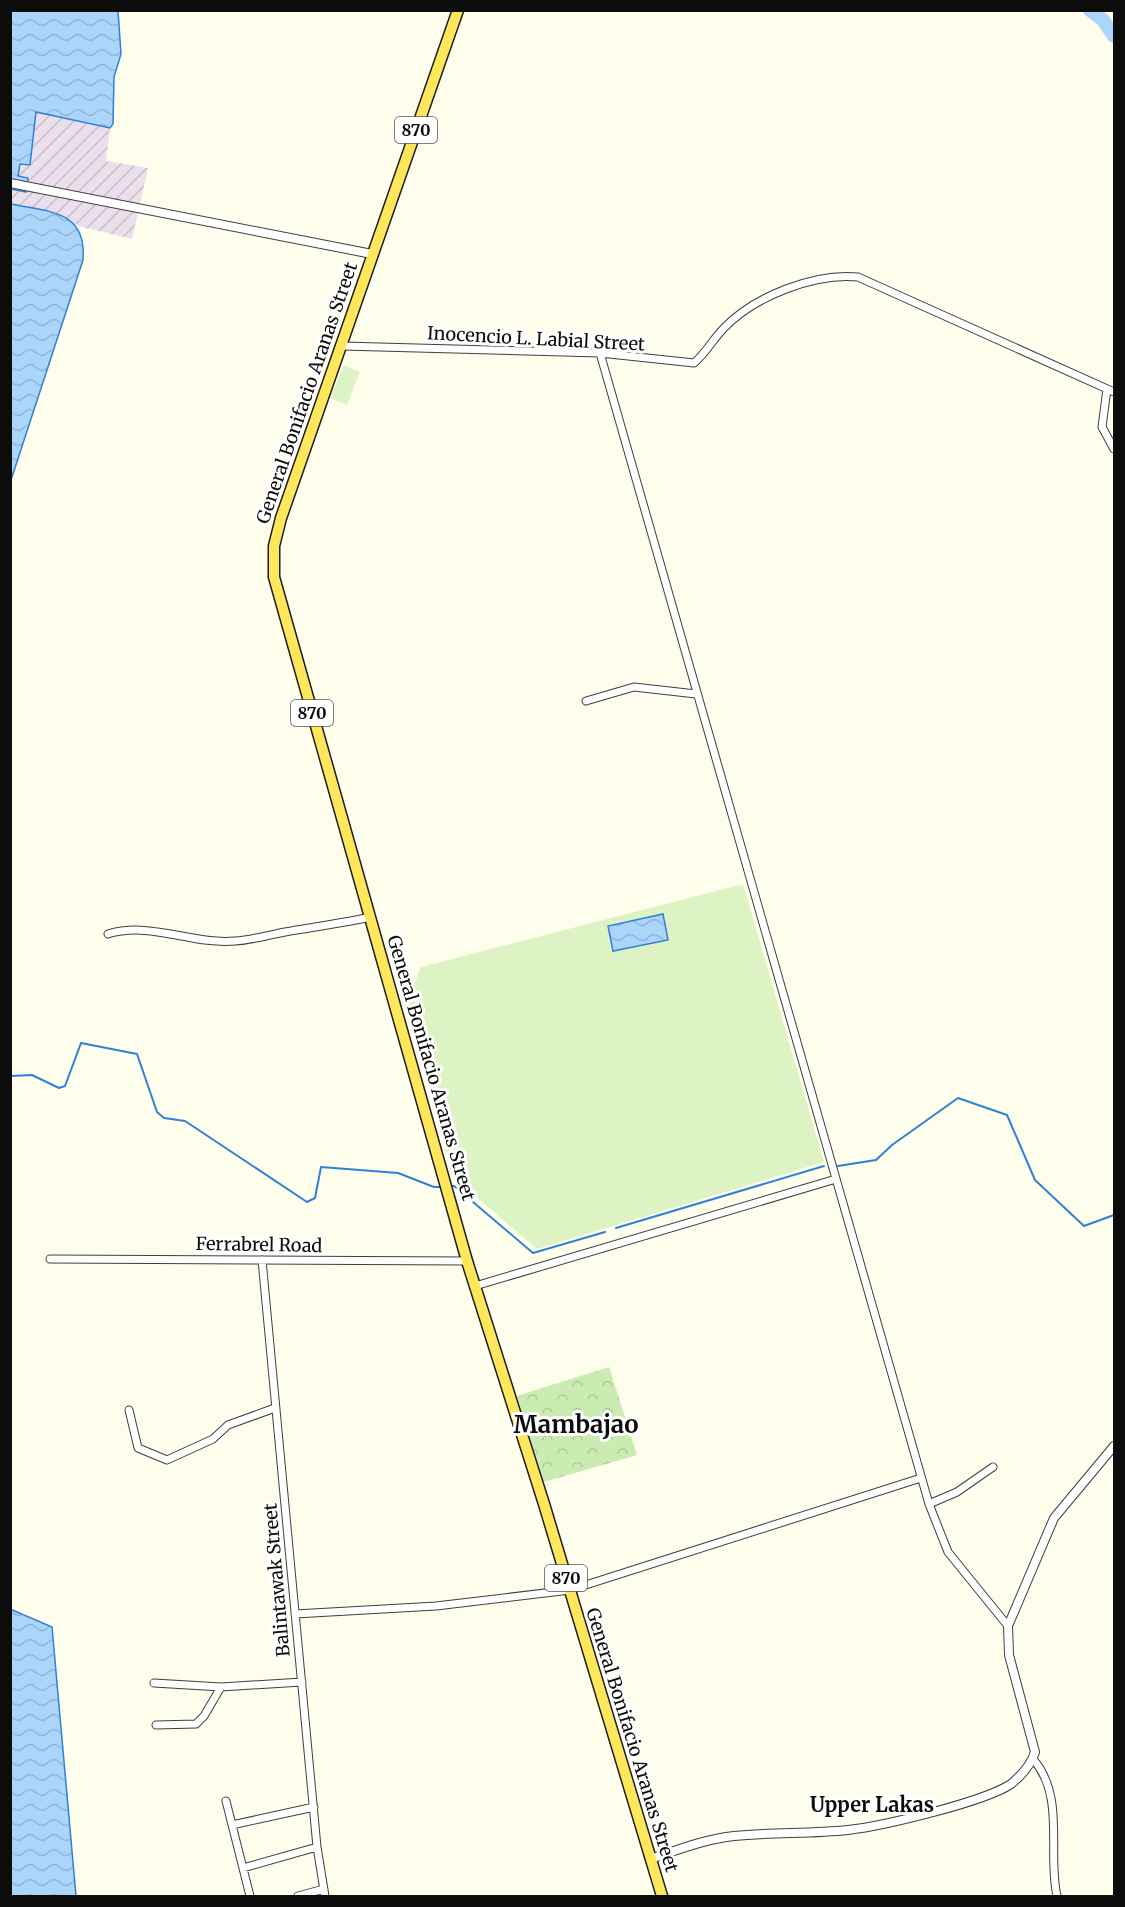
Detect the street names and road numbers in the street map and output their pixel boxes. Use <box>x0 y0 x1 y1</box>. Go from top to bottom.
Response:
road number: 870 <box>395 117 437 143</box>
street label: General Bonifacio Aranas Street <box>251 259 362 527</box>
street label: Inocencio L. Labial Street <box>427 321 646 356</box>
road number: 870 <box>291 700 333 726</box>
street label: General Bonifacio Aranas Street <box>383 932 480 1203</box>
street label: Ferrabrel Road <box>196 1232 323 1257</box>
street label: Balintawak Street <box>258 1502 295 1658</box>
road number: 870 <box>545 1565 587 1591</box>
street label: General Bonifacio Aranas Street <box>581 1605 684 1875</box>

